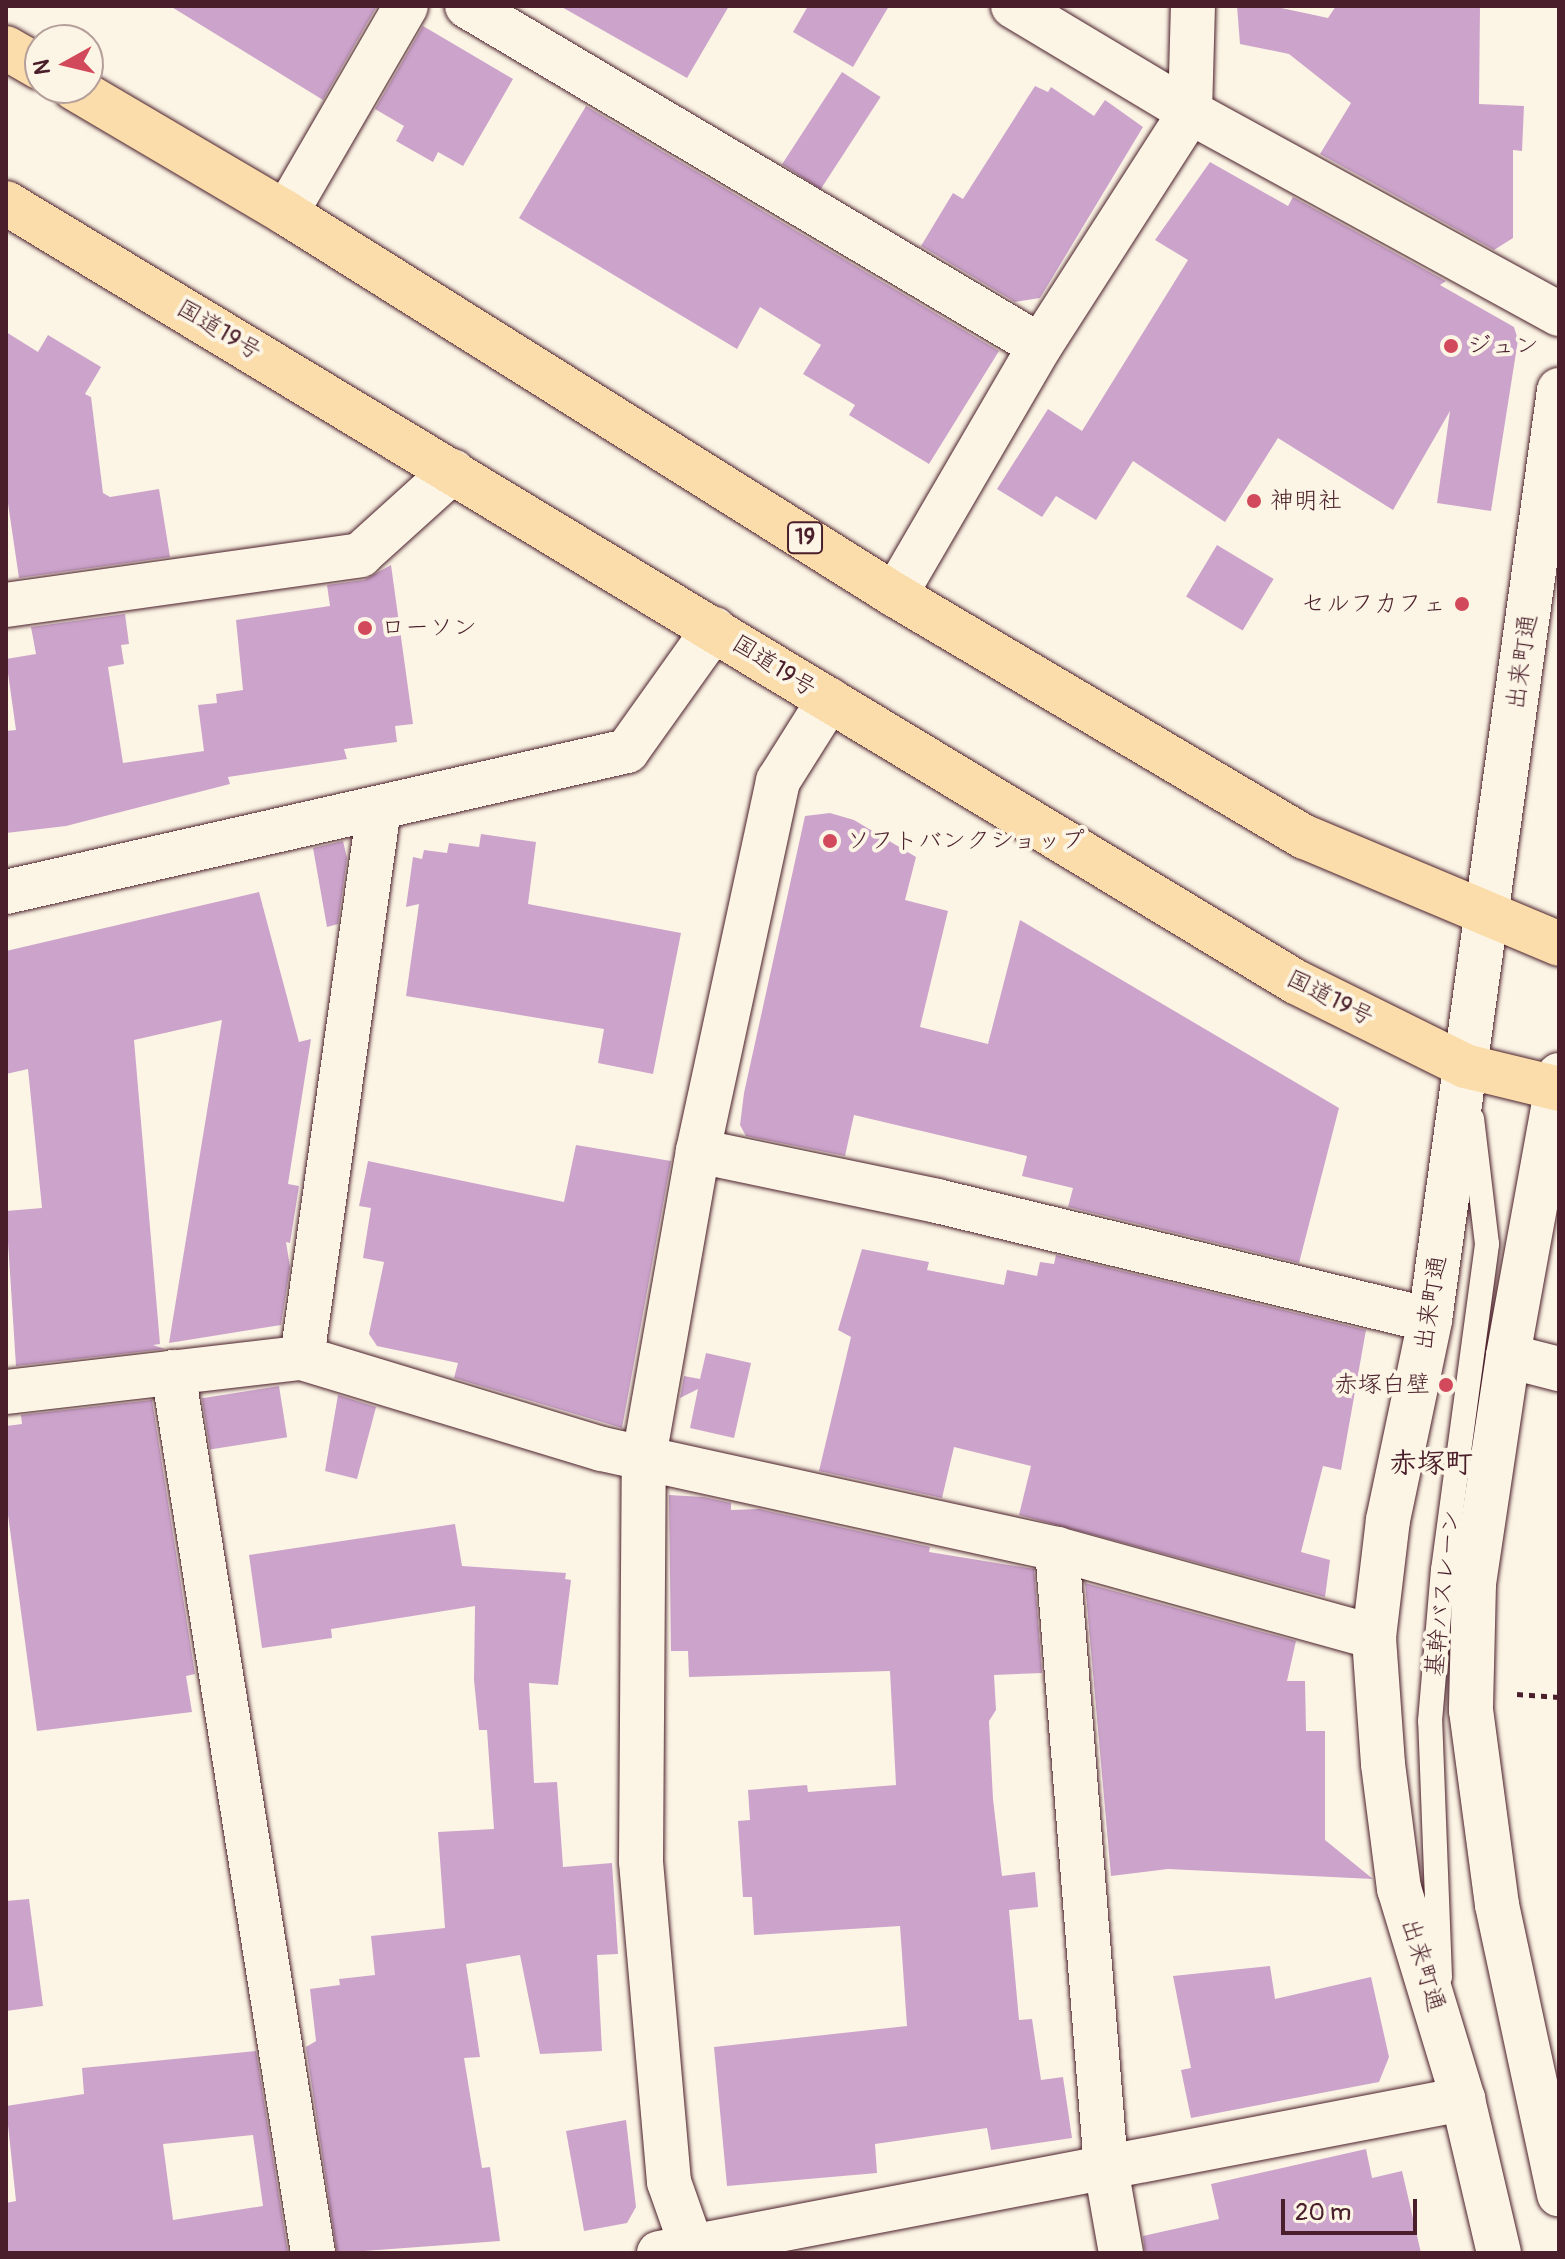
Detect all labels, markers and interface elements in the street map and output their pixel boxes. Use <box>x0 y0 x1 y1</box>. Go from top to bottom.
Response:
north arrow <box>24 24 104 104</box>
text: N <box>27 58 57 76</box>
street label: 国道19号 <box>171 294 267 366</box>
place label: ジュン <box>1467 332 1539 360</box>
marker: ジュン <box>1442 337 1460 355</box>
place label: 神明社 <box>1270 487 1342 515</box>
marker: 神明社 <box>1245 492 1263 510</box>
road number: 19 <box>787 520 823 556</box>
place label: セルフカフェ <box>1302 590 1446 618</box>
marker: セルフカフェ <box>1453 595 1471 613</box>
street label: 出来町通 <box>1501 612 1543 712</box>
place label: ローソン <box>381 614 477 642</box>
marker: ローソン <box>356 619 374 637</box>
street label: 国道19号 <box>727 629 821 703</box>
place label: ソフトバンクショップ <box>846 827 1086 855</box>
marker: ソフトバンクショップ <box>821 832 839 850</box>
street label: 国道19号 <box>1282 964 1378 1032</box>
street label: 出来町通 <box>1409 1253 1453 1353</box>
place label: 赤塚白壁 <box>1334 1371 1430 1399</box>
marker: 赤塚白壁 <box>1437 1376 1455 1394</box>
district label: 赤塚町 <box>1389 1447 1473 1481</box>
street label: 基幹バスレーン <box>1420 1507 1466 1679</box>
street label: 出来町通 <box>1395 1915 1451 2015</box>
scale bar <box>1285 2183 1421 2233</box>
text: 20 m <box>1295 2198 1351 2227</box>

